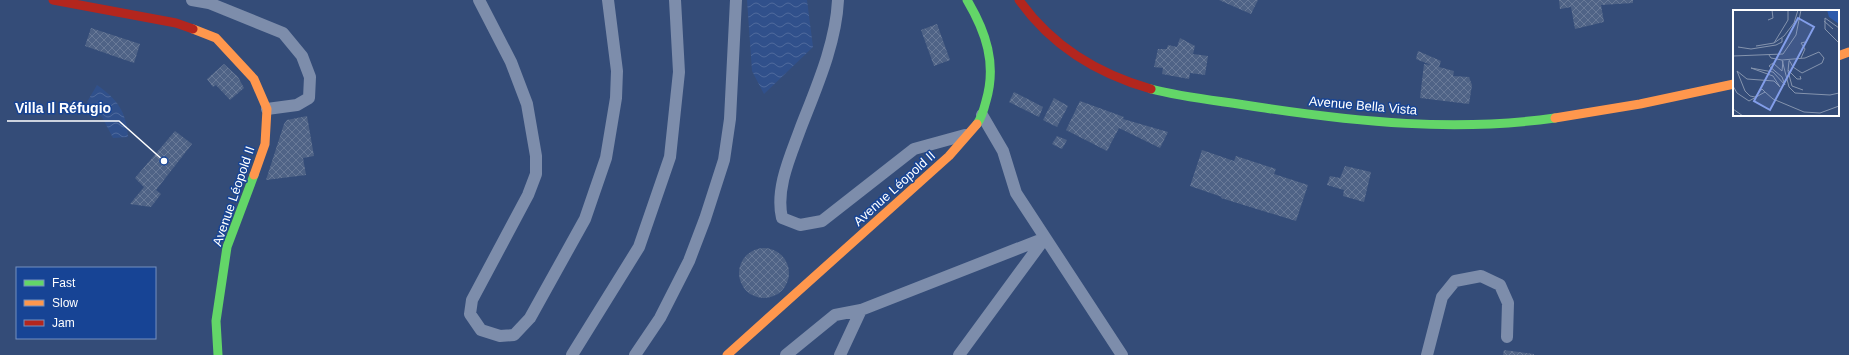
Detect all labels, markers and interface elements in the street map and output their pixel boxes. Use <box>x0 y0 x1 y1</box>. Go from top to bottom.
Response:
inset map <box>1733 10 1839 116</box>
street label: Avenue Bella Vista <box>1308 93 1418 118</box>
callout: Villa Il Réfugio <box>7 95 119 121</box>
text: Villa Il Réfugio <box>15 100 111 116</box>
street label: Avenue Léopold II <box>209 144 258 248</box>
street label: Avenue Léopold II <box>850 148 938 229</box>
legend <box>16 267 156 339</box>
text: Fast <box>52 276 76 290</box>
text: Slow <box>52 296 78 310</box>
text: Jam <box>52 316 75 330</box>

